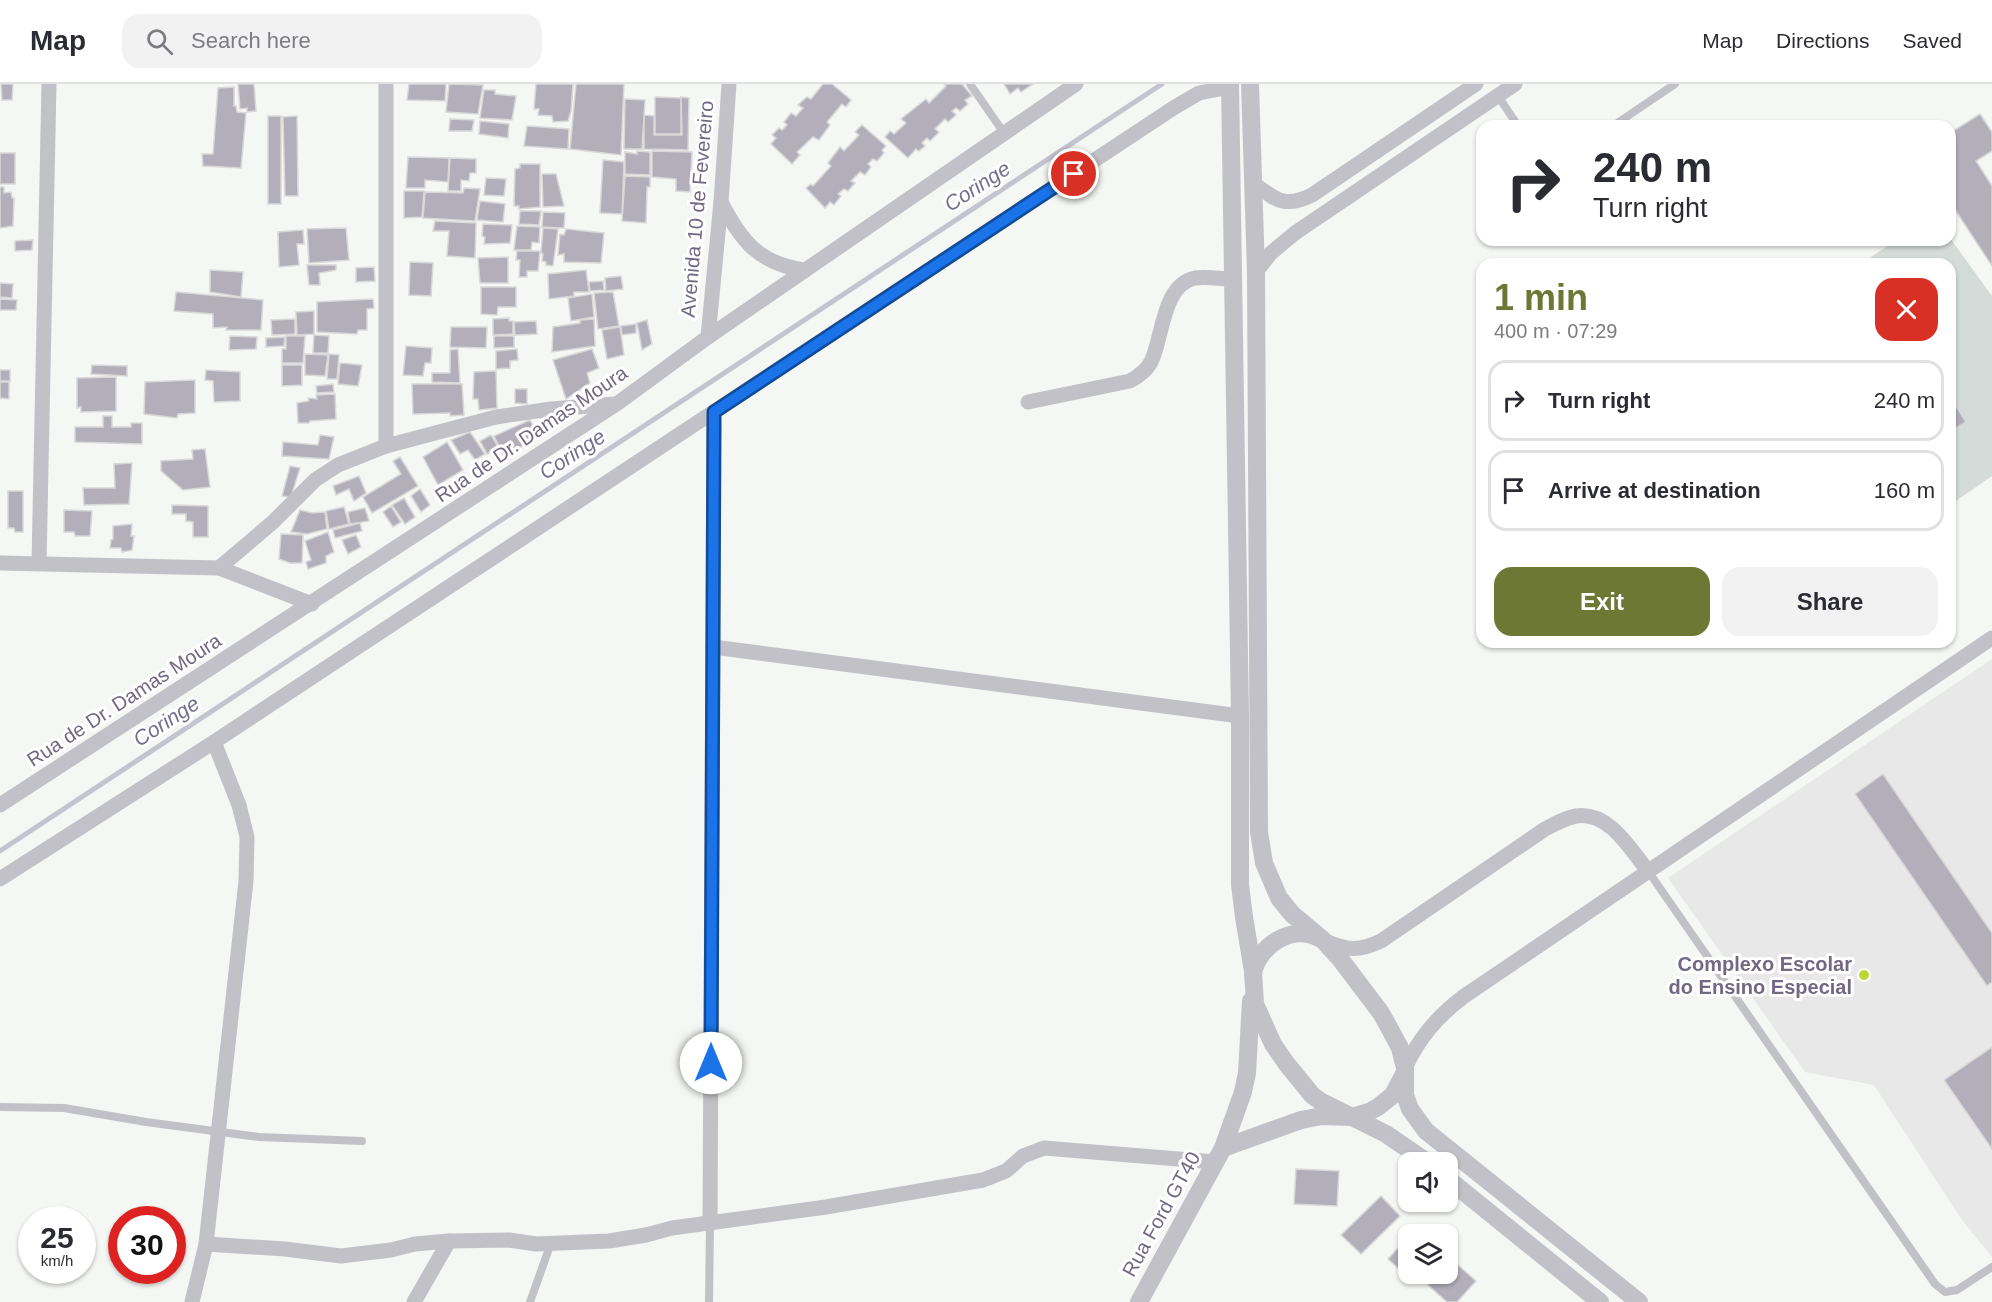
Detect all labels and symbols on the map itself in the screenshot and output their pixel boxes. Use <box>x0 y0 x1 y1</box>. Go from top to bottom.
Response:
street label: Avenida 10 de Fevereiro <box>677 100 717 318</box>
pin <box>1048 148 1099 199</box>
water label: Coringe <box>940 156 1014 216</box>
street label: Rua de Dr. Damas Moura <box>431 361 632 507</box>
water label: Coringe <box>535 424 609 484</box>
street label: Rua de Dr. Damas Moura <box>23 629 226 771</box>
water label: Coringe <box>129 691 203 751</box>
place label: Complexo Escolar do Ensino Especial <box>1669 953 1852 998</box>
marker: Complexo Escolar do Ensino Especial <box>1857 968 1871 982</box>
position arrow <box>679 1031 743 1095</box>
street label: Rua Ford GT40 <box>1118 1148 1204 1280</box>
speed limit sign: 30 <box>108 1206 186 1284</box>

